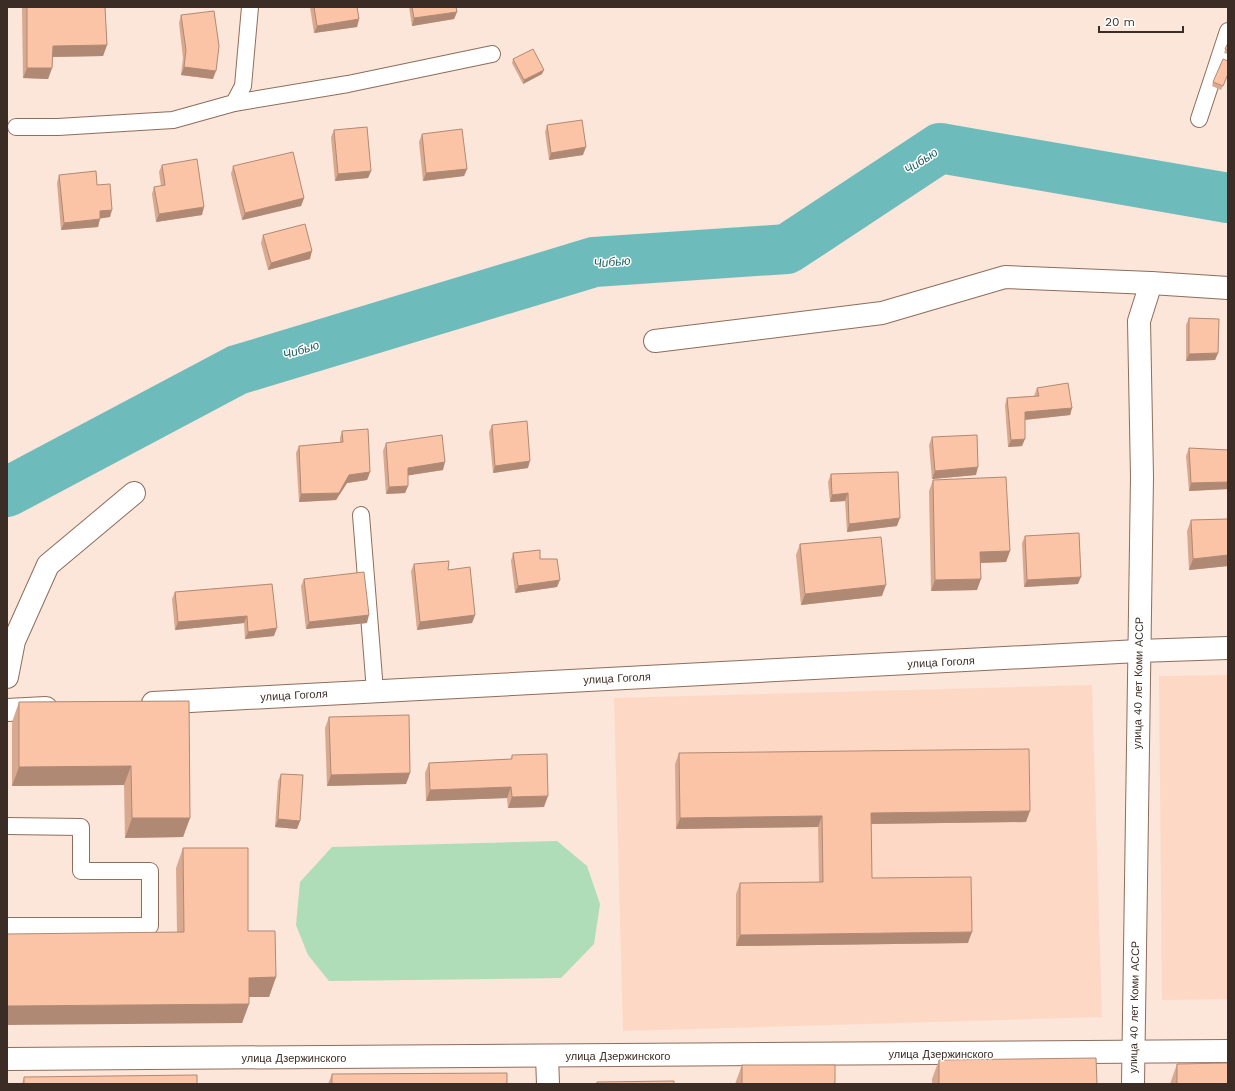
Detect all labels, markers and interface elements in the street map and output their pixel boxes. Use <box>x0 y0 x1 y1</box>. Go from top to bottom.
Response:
scale bar <box>1099 8 1183 34</box>
text: 20 m <box>1105 15 1135 29</box>
water label: Чибью <box>902 145 940 177</box>
water label: Чибью <box>593 253 631 271</box>
water label: Чибью <box>281 338 321 362</box>
street label: улица 40 лет Коми АССР <box>1131 617 1146 749</box>
street label: улица Гоголя <box>907 654 975 671</box>
street label: улица Гоголя <box>583 670 651 687</box>
street label: улица Гоголя <box>260 687 328 704</box>
street label: улица 40 лет Коми АССР <box>1127 941 1142 1073</box>
street label: улица Дзержинского <box>889 1048 993 1061</box>
street label: улица Дзержинского <box>566 1050 670 1063</box>
street label: улица Дзержинского <box>242 1052 346 1065</box>

